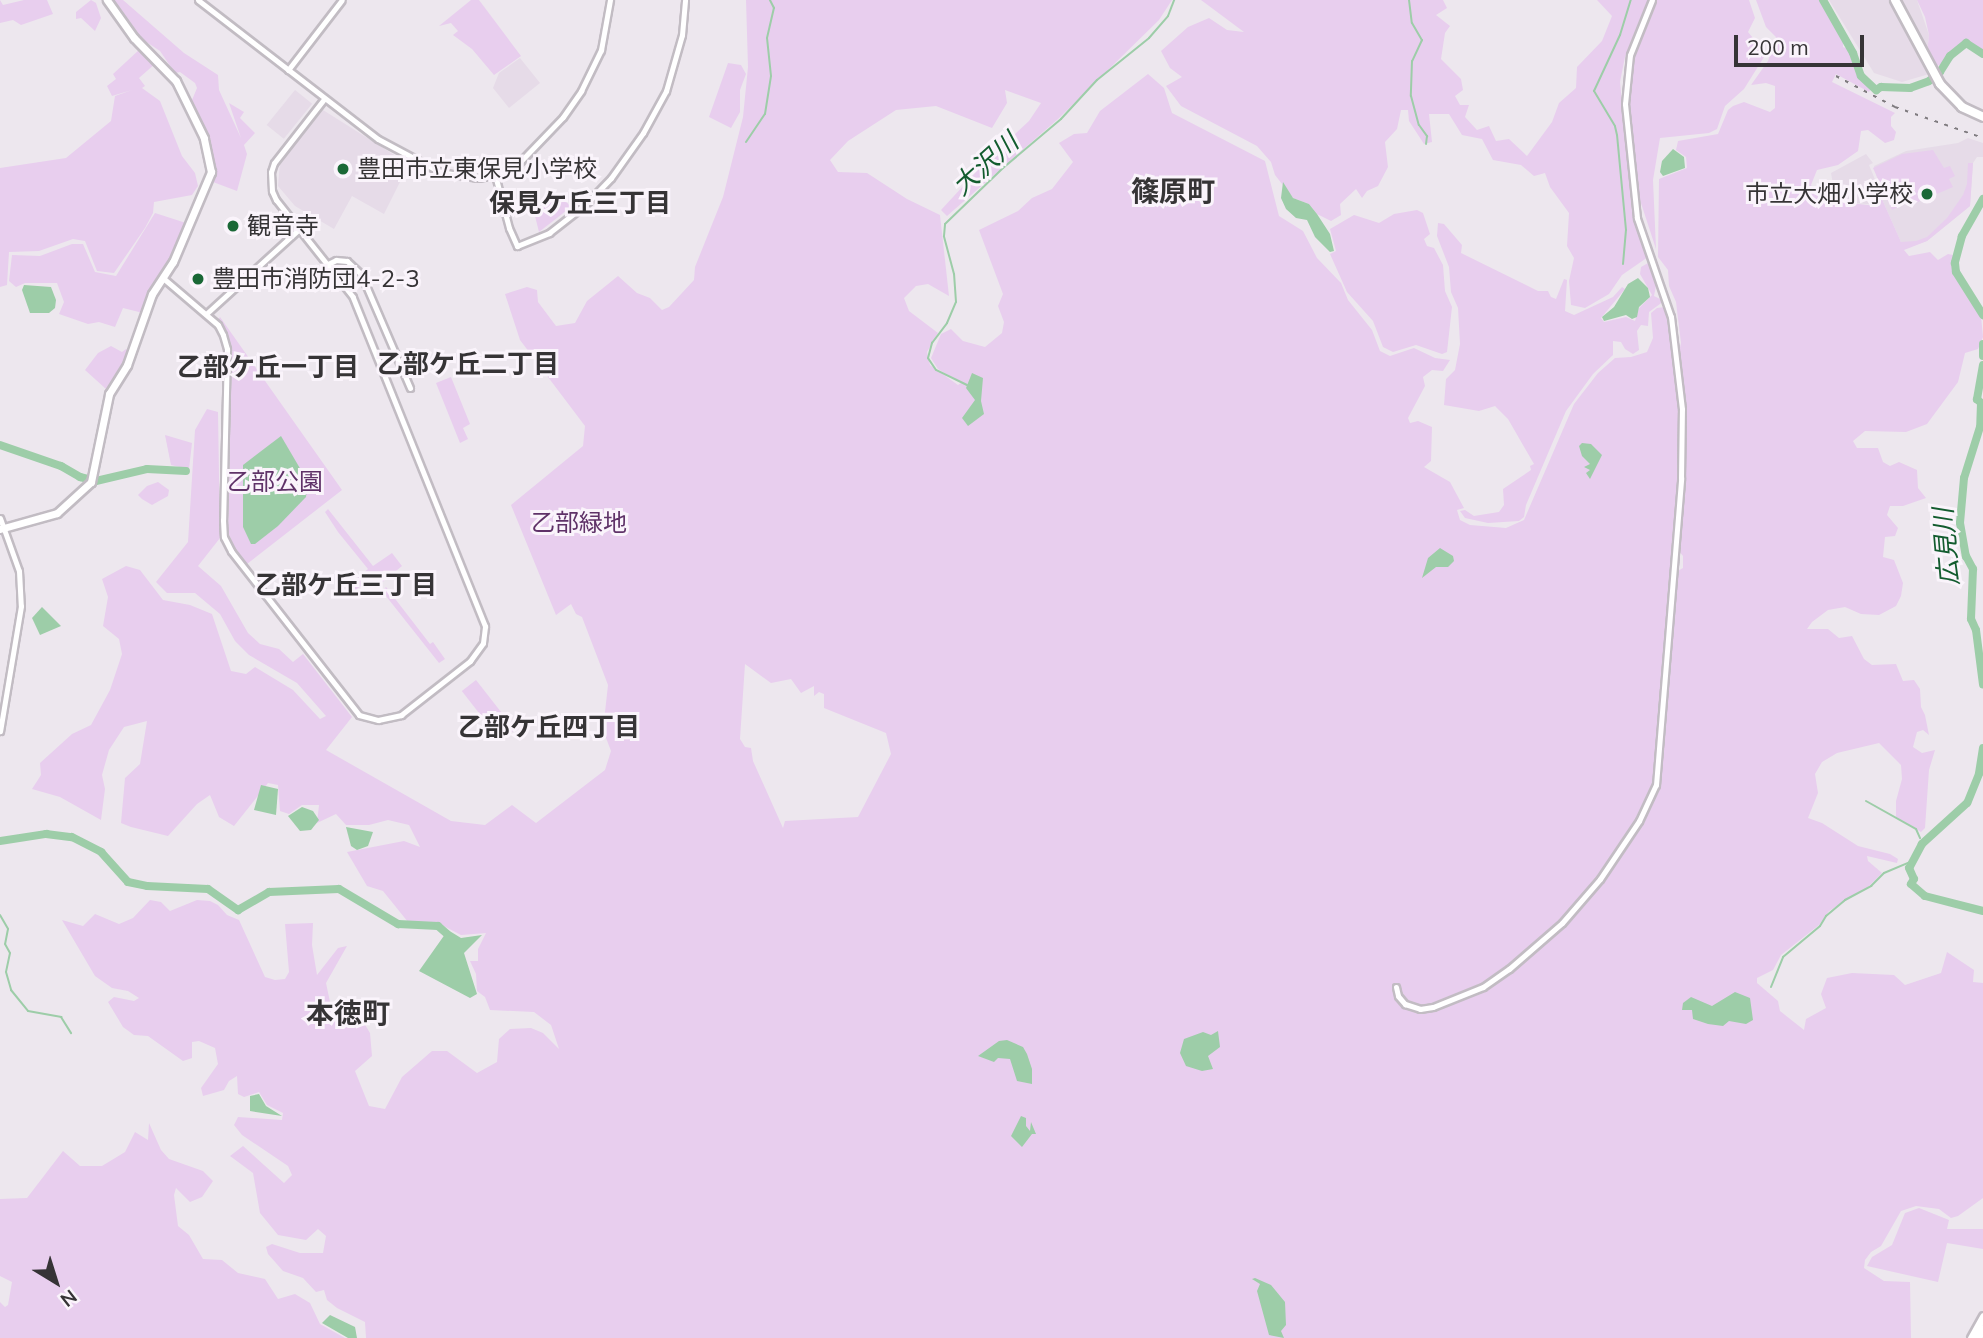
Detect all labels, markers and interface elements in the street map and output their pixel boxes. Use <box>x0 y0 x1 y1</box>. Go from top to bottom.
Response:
scale bar <box>1738 21 1868 65</box>
text: 200 m <box>1747 34 1809 60</box>
water label: 大沢川 <box>946 126 1024 202</box>
place label: 豊田市立東保見小学校 <box>357 155 597 183</box>
marker: 豊田市立東保見小学校 <box>335 161 351 177</box>
district label: 篠原町 <box>1131 174 1215 208</box>
place label: 市立大畑小学校 <box>1745 180 1913 208</box>
marker: 市立大畑小学校 <box>1919 186 1935 202</box>
district label: 保見ケ丘三丁目 <box>489 187 671 219</box>
place label: 観音寺 <box>247 212 319 240</box>
marker: 観音寺 <box>225 218 241 234</box>
place label: 豊田市消防団4-2-3 <box>212 265 420 293</box>
marker: 豊田市消防団4-2-3 <box>190 271 206 287</box>
district label: 乙部ケ丘二丁目 <box>377 348 559 380</box>
district label: 乙部ケ丘一丁目 <box>177 351 359 383</box>
park label: 乙部公園 <box>227 468 323 496</box>
water label: 広見川 <box>1927 507 1965 587</box>
park label: 乙部緑地 <box>531 509 627 537</box>
district label: 乙部ケ丘三丁目 <box>255 569 437 601</box>
district label: 乙部ケ丘四丁目 <box>458 711 640 743</box>
district label: 本徳町 <box>306 996 390 1030</box>
north arrow <box>21 1247 91 1317</box>
text: N <box>56 1285 82 1312</box>

